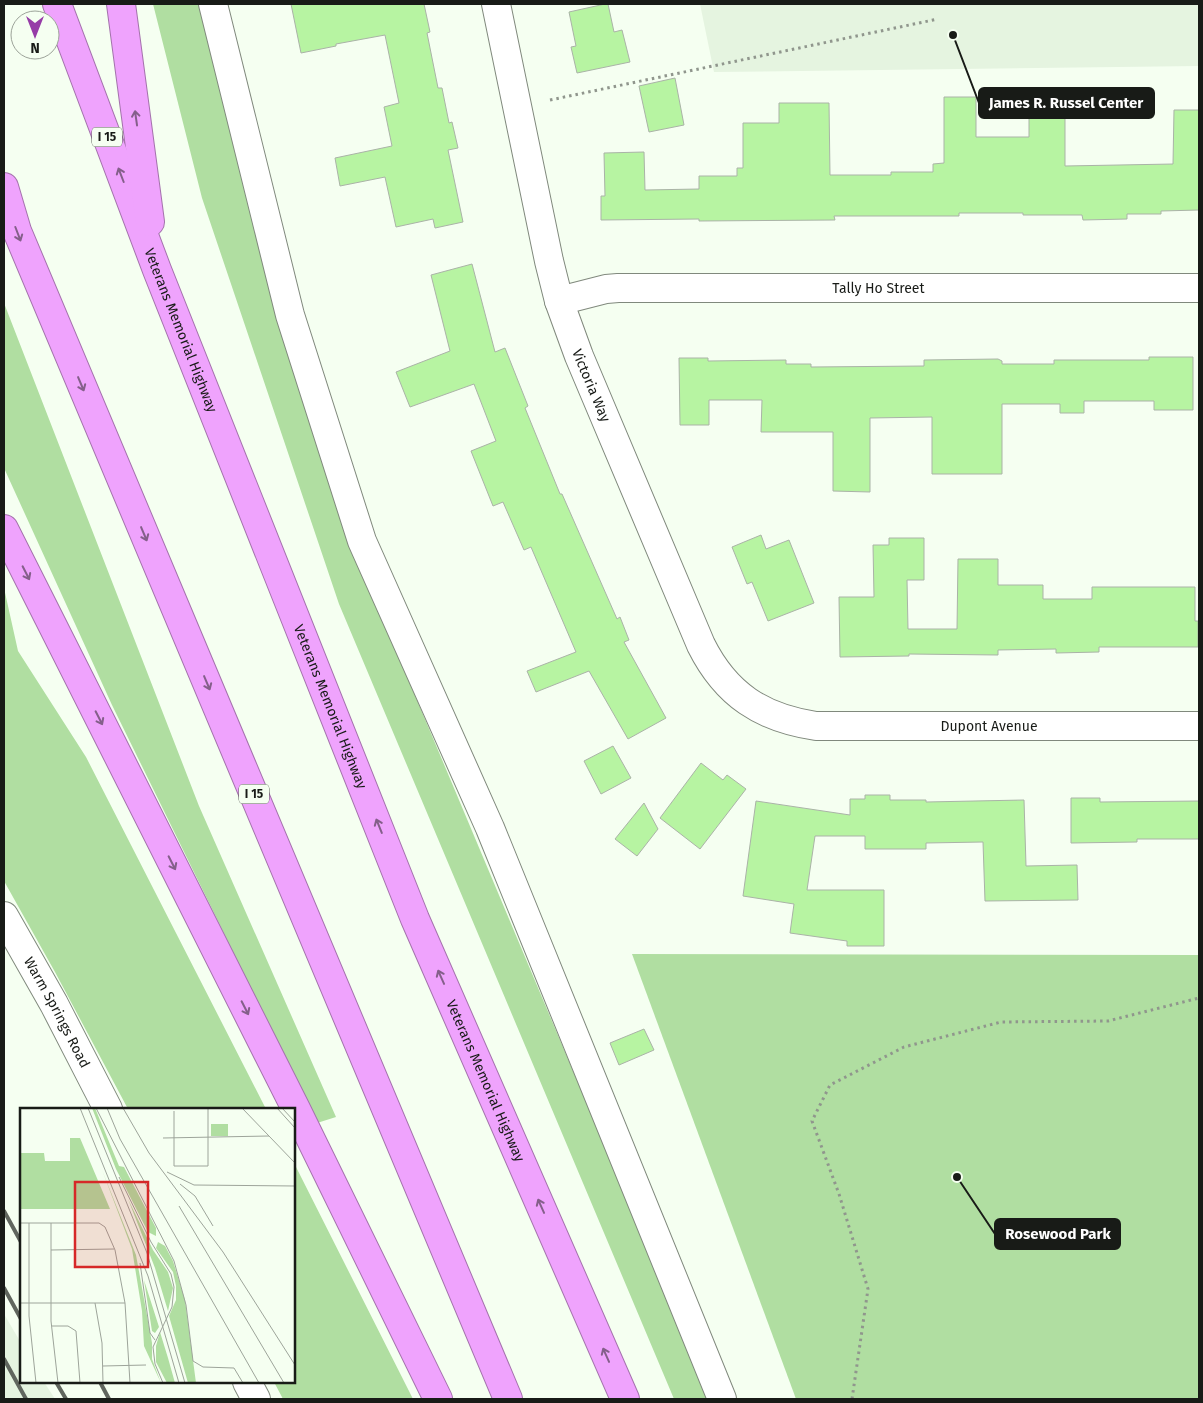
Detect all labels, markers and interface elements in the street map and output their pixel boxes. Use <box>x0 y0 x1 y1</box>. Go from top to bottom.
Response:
north arrow <box>10 10 60 60</box>
text: N <box>30 39 40 56</box>
callout: James R. Russel Center <box>979 88 1154 118</box>
text: James R. Russel Center <box>988 94 1144 112</box>
one-way arrow <box>131 110 141 126</box>
road number: I 15 <box>92 128 122 146</box>
one-way arrow <box>116 168 125 184</box>
one-way arrow <box>14 226 23 241</box>
street label: Veterans Memorial Highway <box>141 246 221 415</box>
street label: Tally Ho Street <box>832 280 925 297</box>
street label: Victoria Way <box>568 347 614 425</box>
one-way arrow <box>76 376 86 391</box>
one-way arrow <box>140 526 149 541</box>
one-way arrow <box>22 565 31 580</box>
street label: Veterans Memorial Highway <box>290 622 370 791</box>
one-way arrow <box>203 675 212 690</box>
one-way arrow <box>95 710 104 725</box>
street label: Dupont Avenue <box>940 718 1038 735</box>
road number: I 15 <box>239 784 269 804</box>
one-way arrow <box>373 819 382 834</box>
one-way arrow <box>168 855 177 870</box>
street label: Warm Springs Road <box>20 954 93 1071</box>
one-way arrow <box>435 970 445 985</box>
street label: Veterans Memorial Highway <box>442 997 528 1165</box>
one-way arrow <box>241 1000 250 1015</box>
inset map <box>20 1108 295 1383</box>
one-way arrow <box>535 1199 545 1214</box>
callout: Rosewood Park <box>995 1219 1120 1249</box>
text: Rosewood Park <box>1005 1225 1111 1243</box>
one-way arrow <box>600 1348 610 1363</box>

